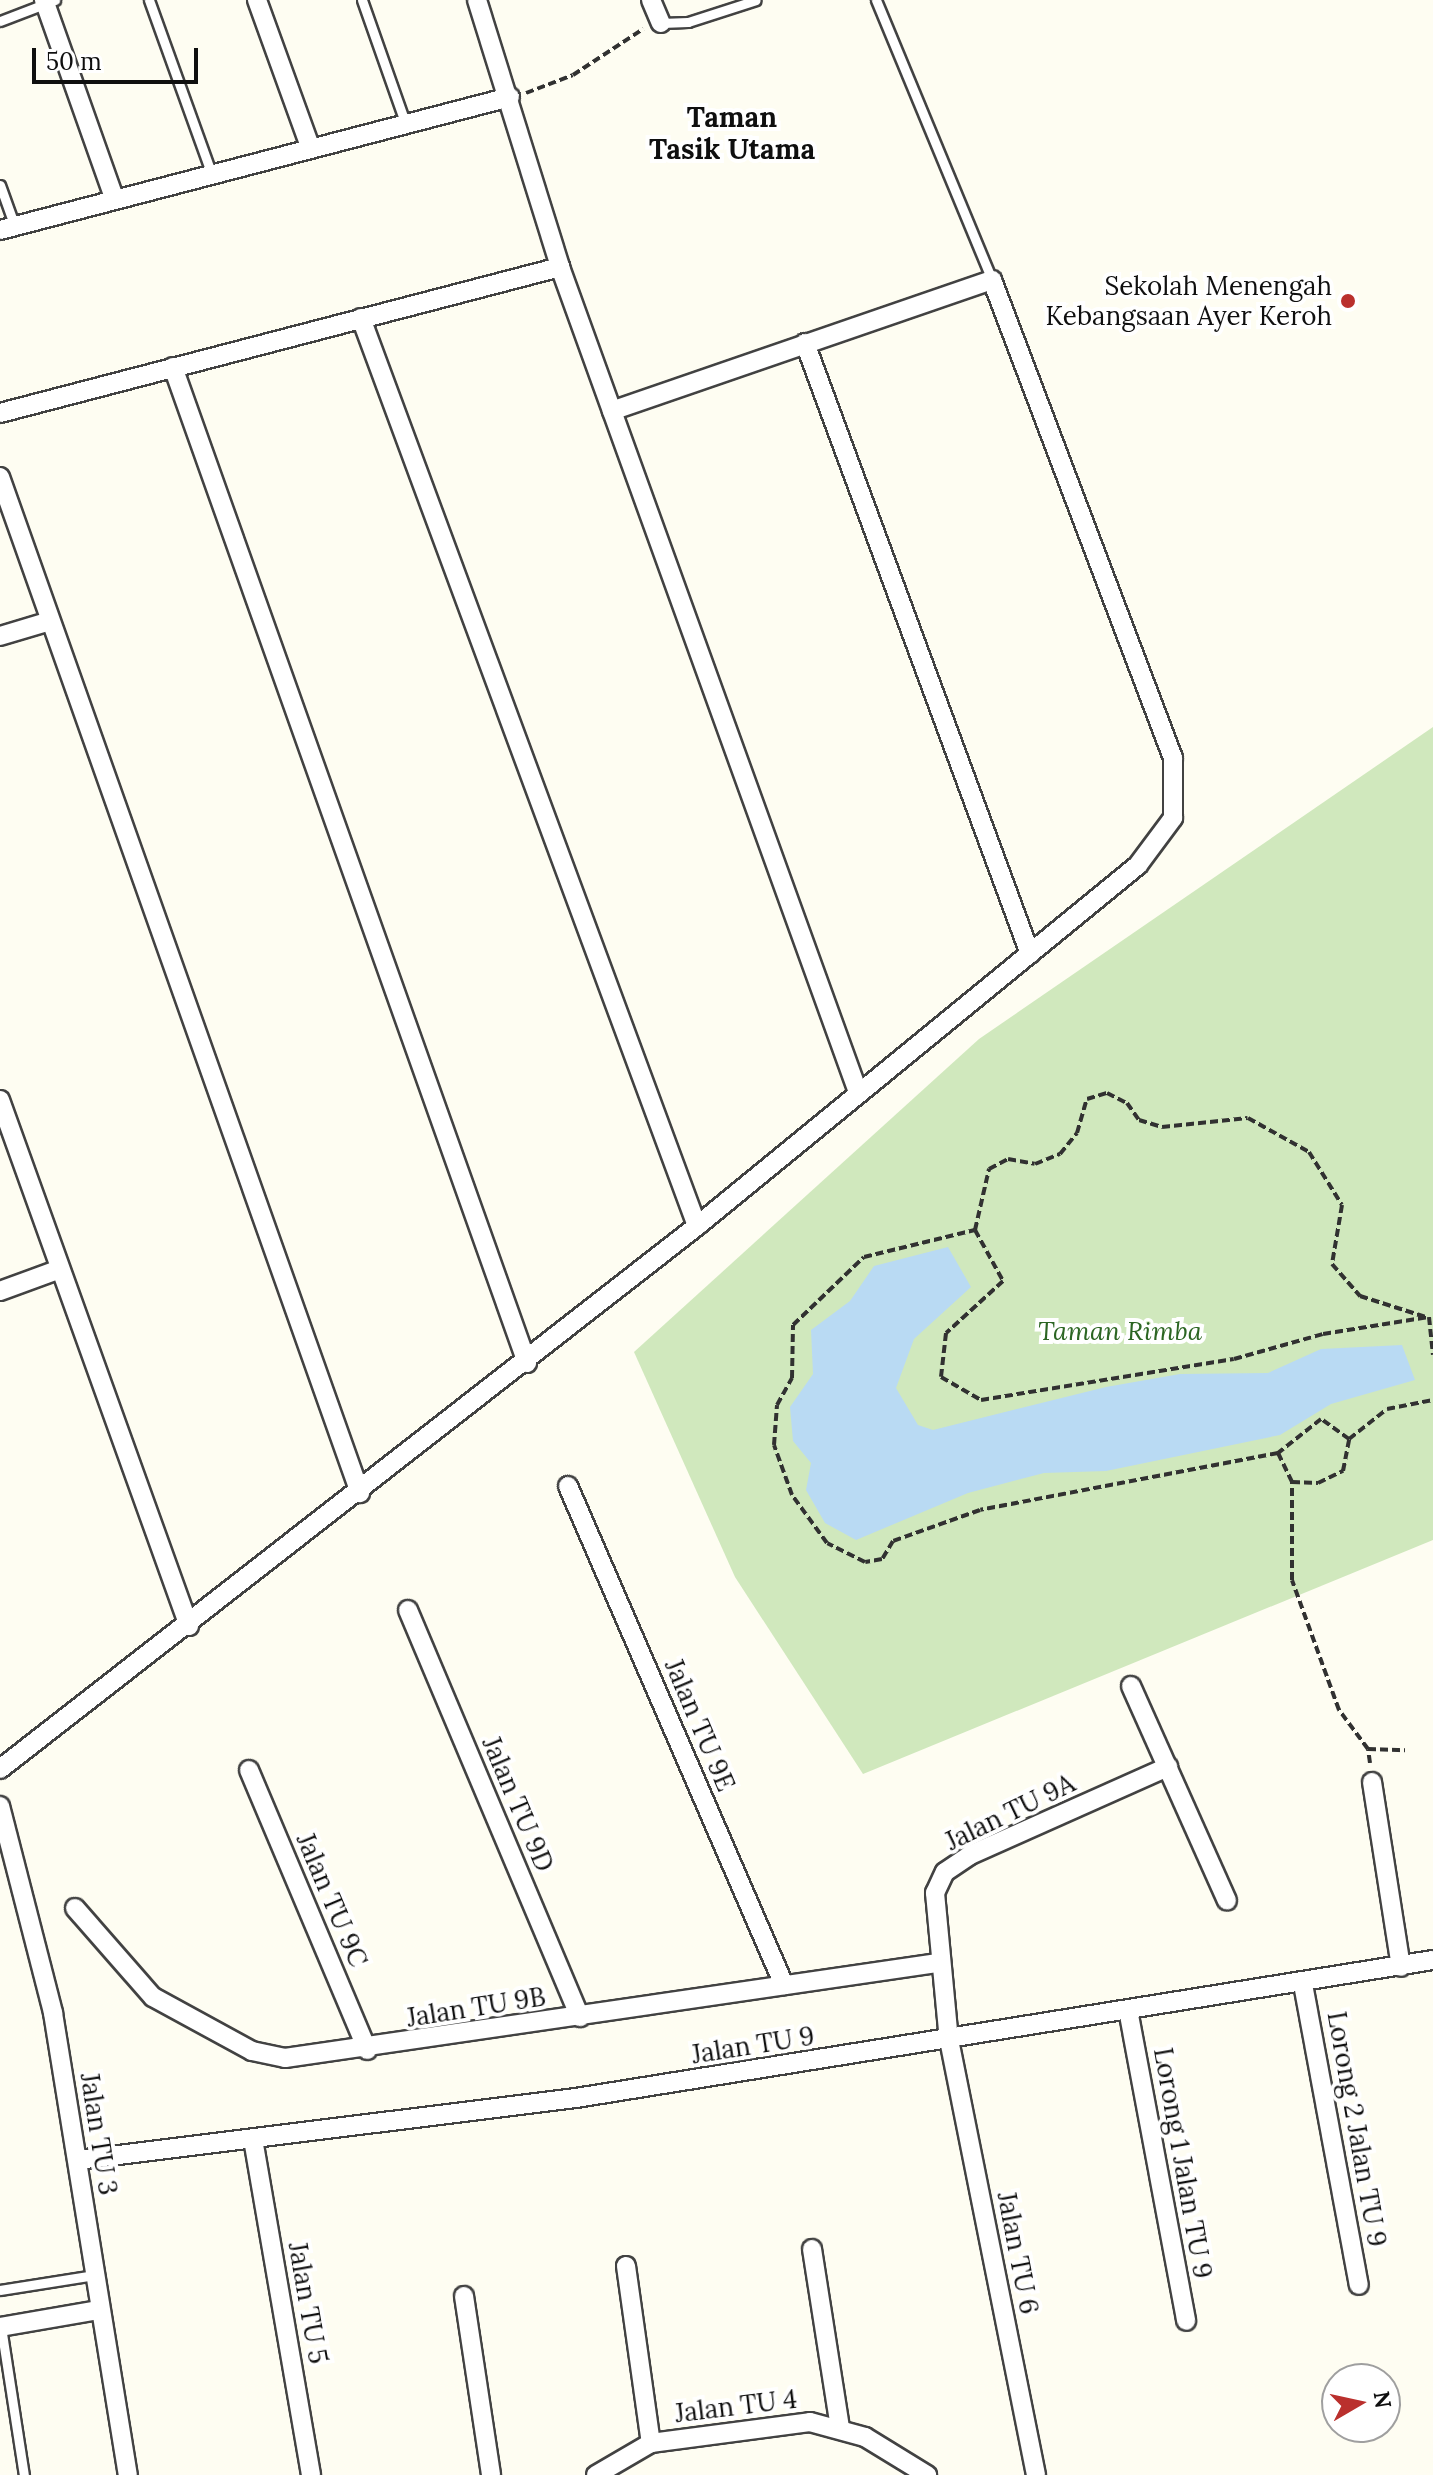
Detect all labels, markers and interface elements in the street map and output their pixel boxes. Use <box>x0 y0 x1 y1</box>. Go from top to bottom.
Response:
scale bar <box>36 32 202 82</box>
text: 50 m <box>46 46 102 77</box>
district label: Taman Tasik Utama <box>649 100 815 166</box>
place label: Sekolah Menengah Kebangsaan Ayer Keroh <box>1045 270 1332 332</box>
marker: Sekolah Menengah Kebangsaan Ayer Keroh <box>1339 292 1357 310</box>
park label: Taman Rimba <box>1038 1315 1202 1347</box>
street label: Jalan TU 9E <box>658 1654 742 1796</box>
street label: Jalan TU 9D <box>476 1732 560 1876</box>
street label: Jalan TU 9A <box>940 1767 1080 1857</box>
street label: Jalan TU 9C <box>290 1829 374 1971</box>
street label: Jalan TU 9B <box>404 1981 548 2033</box>
street label: Lorong 2 Jalan TU 9 <box>1321 2009 1393 2249</box>
street label: Jalan TU 9 <box>689 2020 817 2070</box>
street label: Lorong 1 Jalan TU 9 <box>1147 2045 1219 2281</box>
street label: Jalan TU 3 <box>74 2071 124 2197</box>
street label: Jalan TU 6 <box>991 2189 1045 2317</box>
street label: Jalan TU 5 <box>282 2240 334 2366</box>
north arrow <box>1321 2363 1401 2443</box>
street label: Jalan TU 4 <box>673 2383 799 2429</box>
text: N <box>1368 2389 1398 2410</box>

